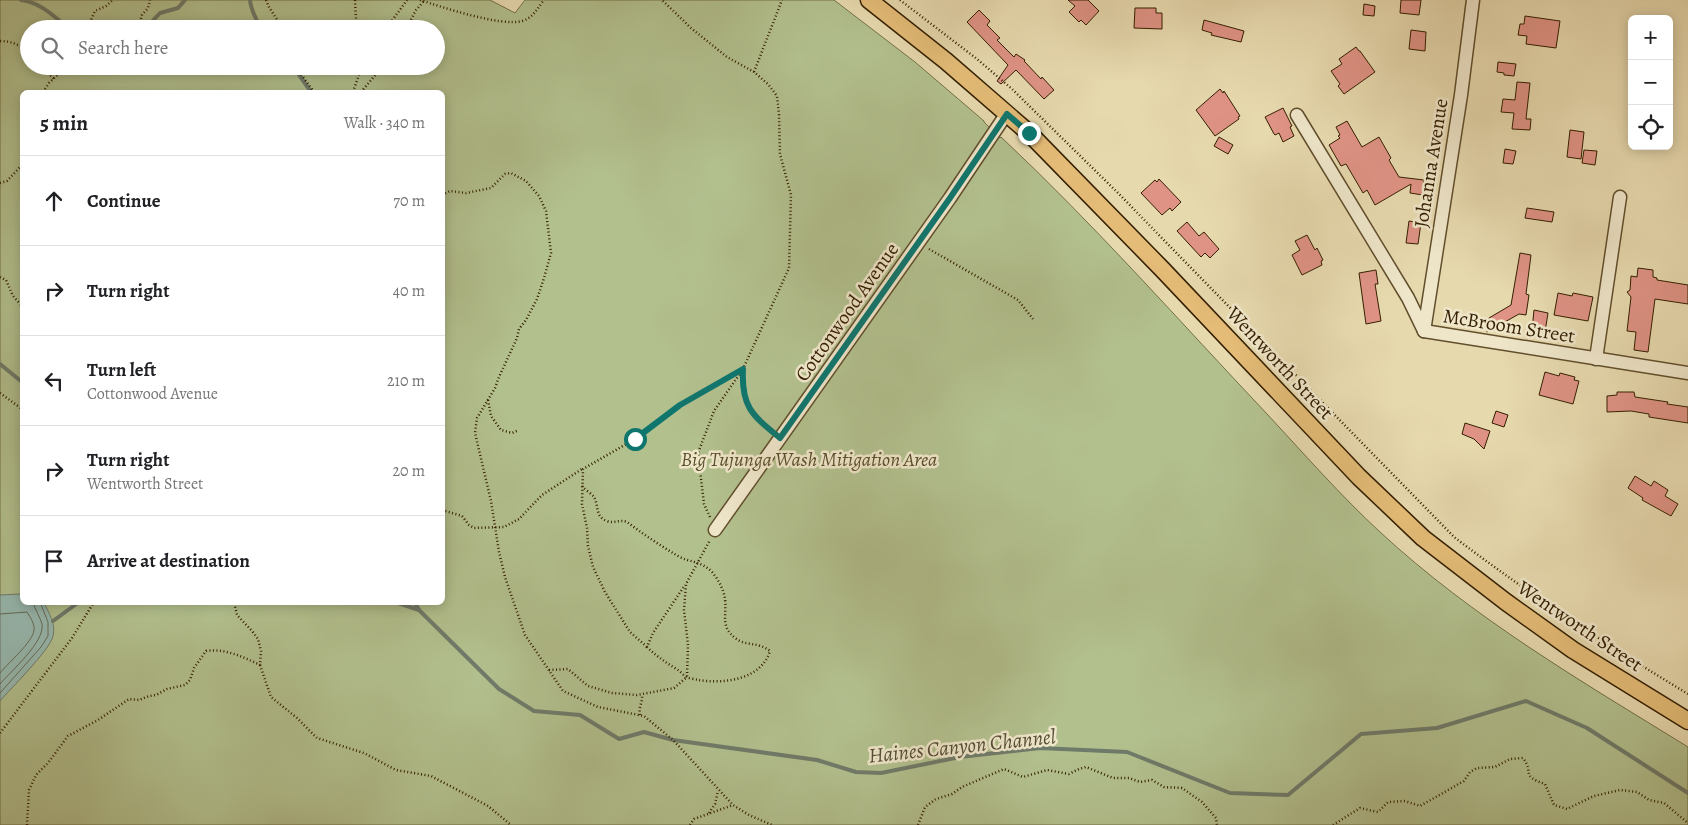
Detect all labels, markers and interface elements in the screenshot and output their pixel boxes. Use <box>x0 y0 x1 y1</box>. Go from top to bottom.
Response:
map controls <box>1628 15 1673 150</box>
button: + <box>1628 15 1673 60</box>
search box <box>20 20 445 75</box>
icon: search <box>38 34 66 62</box>
text: Search here <box>78 35 168 61</box>
button: − <box>1628 60 1673 105</box>
street label: Johanna Avenue <box>1407 96 1455 230</box>
button: locate <box>1628 105 1673 150</box>
text: 5 min <box>40 109 88 137</box>
text: Walk · 340 m <box>344 112 425 134</box>
route end <box>1018 122 1041 145</box>
icon: ahead <box>40 187 68 215</box>
text: Continue <box>87 188 161 214</box>
text: 70 m <box>393 190 425 212</box>
street label: Cottonwood Avenue <box>789 237 905 387</box>
icon: right <box>40 277 68 305</box>
text: Turn right <box>87 278 169 304</box>
text: 40 m <box>393 280 425 302</box>
street label: Wentworth Street <box>1220 300 1340 426</box>
street label: McBroom Street <box>1441 302 1577 350</box>
text: Turn left <box>87 357 156 383</box>
icon: left <box>40 367 68 395</box>
text: 210 m <box>387 370 425 392</box>
text: Cottonwood Avenue <box>87 383 218 405</box>
route start <box>624 428 647 451</box>
park label: Big Tujunga Wash Mitigation Area <box>681 446 937 473</box>
text: Turn right <box>87 447 169 473</box>
icon: right <box>40 457 68 485</box>
text: 20 m <box>392 460 425 482</box>
text: Wentworth Street <box>87 473 203 495</box>
icon: arrive <box>40 547 68 575</box>
text: Arrive at destination <box>87 548 250 574</box>
street label: Wentworth Street <box>1511 574 1648 678</box>
water label: Haines Canyon Channel <box>867 722 1058 770</box>

